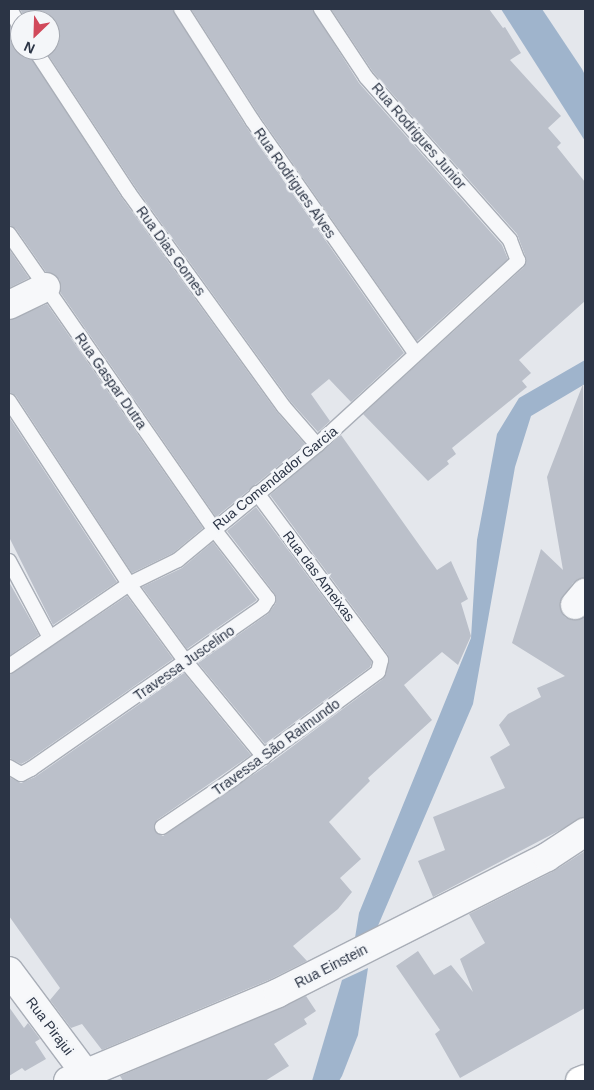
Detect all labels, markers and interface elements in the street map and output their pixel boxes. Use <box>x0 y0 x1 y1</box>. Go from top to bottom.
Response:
north arrow <box>10 10 60 60</box>
text: N <box>21 38 37 57</box>
street label: Rua Rodrigues Junior <box>368 79 470 193</box>
street label: Rua Rodrigues Alves <box>250 124 340 242</box>
street label: Rua Dias Gomes <box>133 203 209 299</box>
street label: Rua Gaspar Dutra <box>72 330 150 432</box>
street label: Rua Comendador Garcia <box>209 423 341 533</box>
street label: Rua das Ameixas <box>279 527 359 625</box>
street label: Travessa Juscelino <box>130 622 238 704</box>
street label: Travessa São Raimundo <box>209 695 343 799</box>
street label: Rua Einstein <box>292 940 370 992</box>
street label: Rua Pirajui <box>23 994 77 1058</box>

